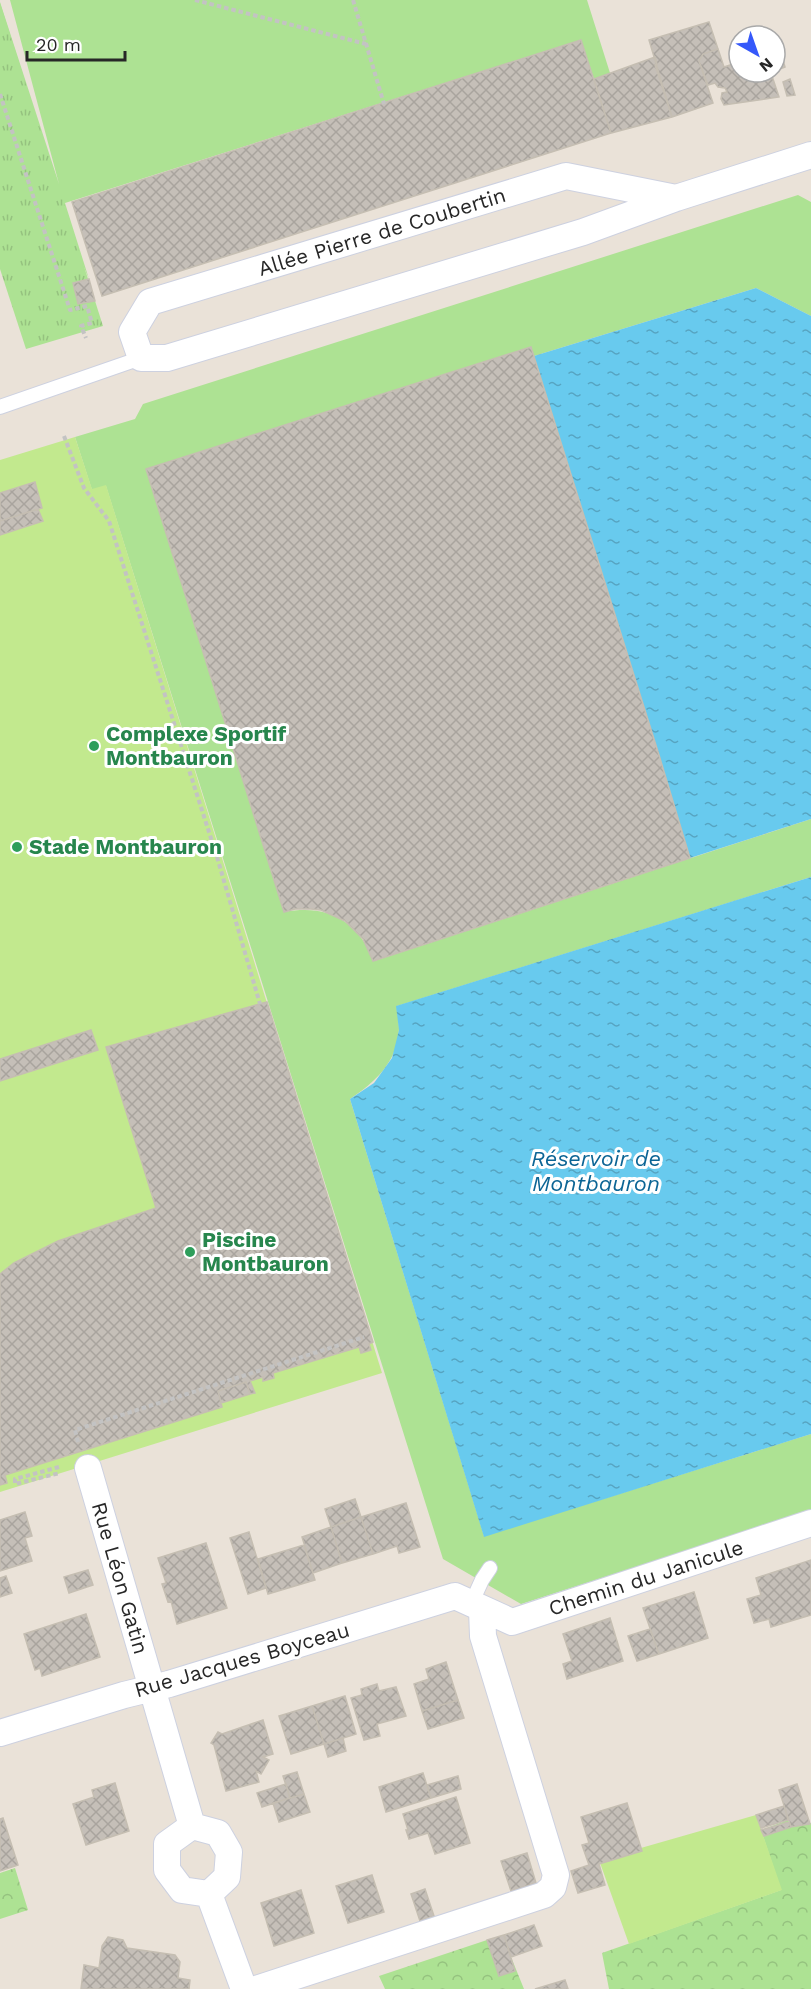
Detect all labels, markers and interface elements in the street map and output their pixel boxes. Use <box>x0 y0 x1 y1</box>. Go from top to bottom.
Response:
scale bar <box>27 24 124 62</box>
north arrow <box>727 24 787 84</box>
text: 20 m <box>36 34 81 55</box>
text: N <box>756 54 777 76</box>
street label: Allée Pierre de Coubertin <box>255 182 509 281</box>
place label: Complexe Sportif Montbauron <box>106 721 287 770</box>
marker: Complexe Sportif Montbauron <box>87 739 101 753</box>
place label: Stade Montbauron <box>29 834 222 859</box>
marker: Stade Montbauron <box>10 840 24 854</box>
water label: Réservoir de Montbauron <box>531 1146 661 1196</box>
place label: Piscine Montbauron <box>202 1227 329 1276</box>
marker: Piscine Montbauron <box>183 1245 197 1259</box>
street label: Rue Léon Gatin <box>87 1499 154 1657</box>
street label: Chemin du Janicule <box>545 1534 746 1621</box>
street label: Rue Jacques Boyceau <box>131 1617 352 1702</box>

